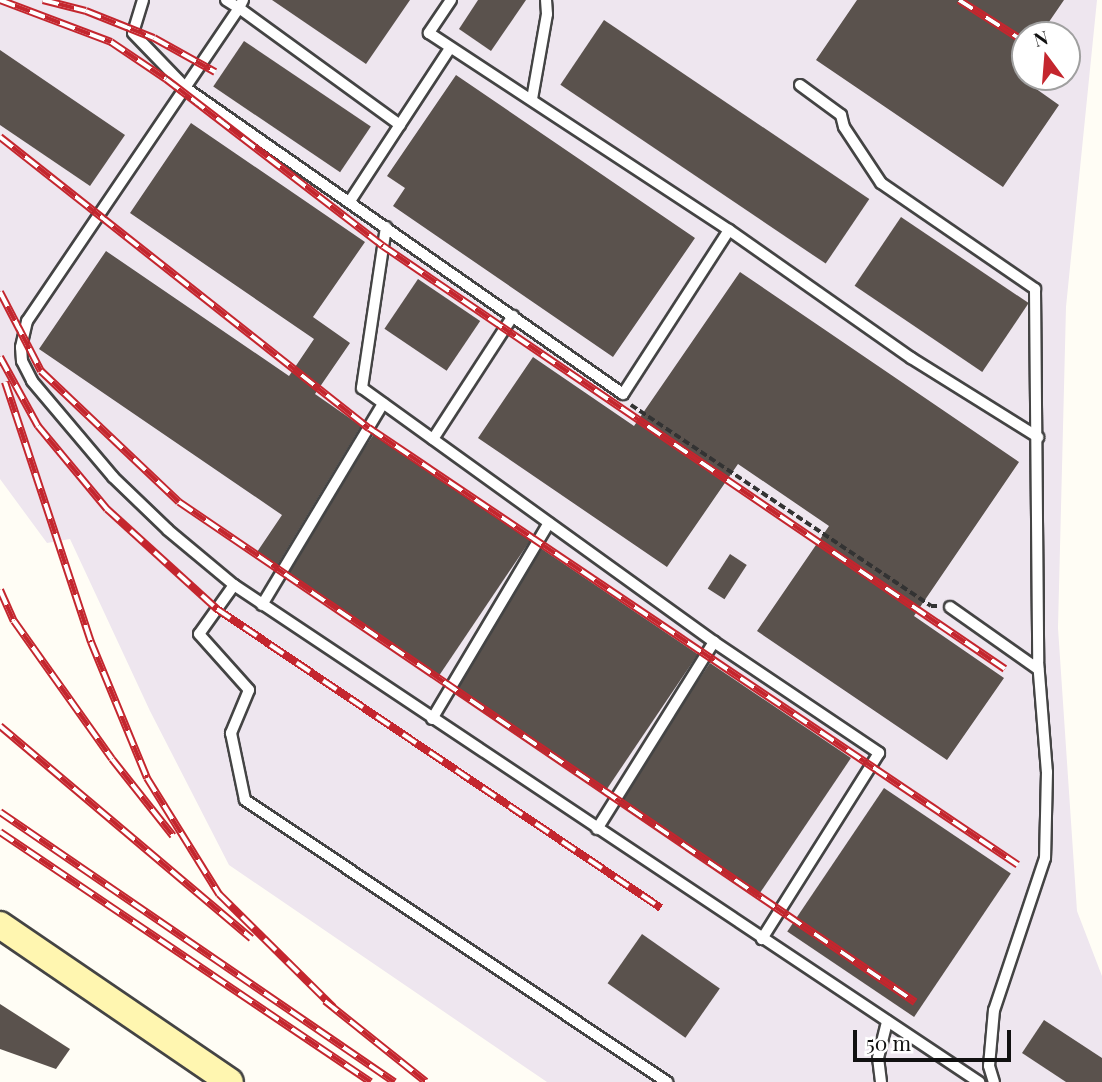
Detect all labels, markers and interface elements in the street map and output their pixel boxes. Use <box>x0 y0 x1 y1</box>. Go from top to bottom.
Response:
north arrow <box>1011 21 1081 91</box>
text: N <box>1031 23 1051 52</box>
scale bar <box>857 1016 1014 1060</box>
text: 50 m <box>866 1028 911 1056</box>

